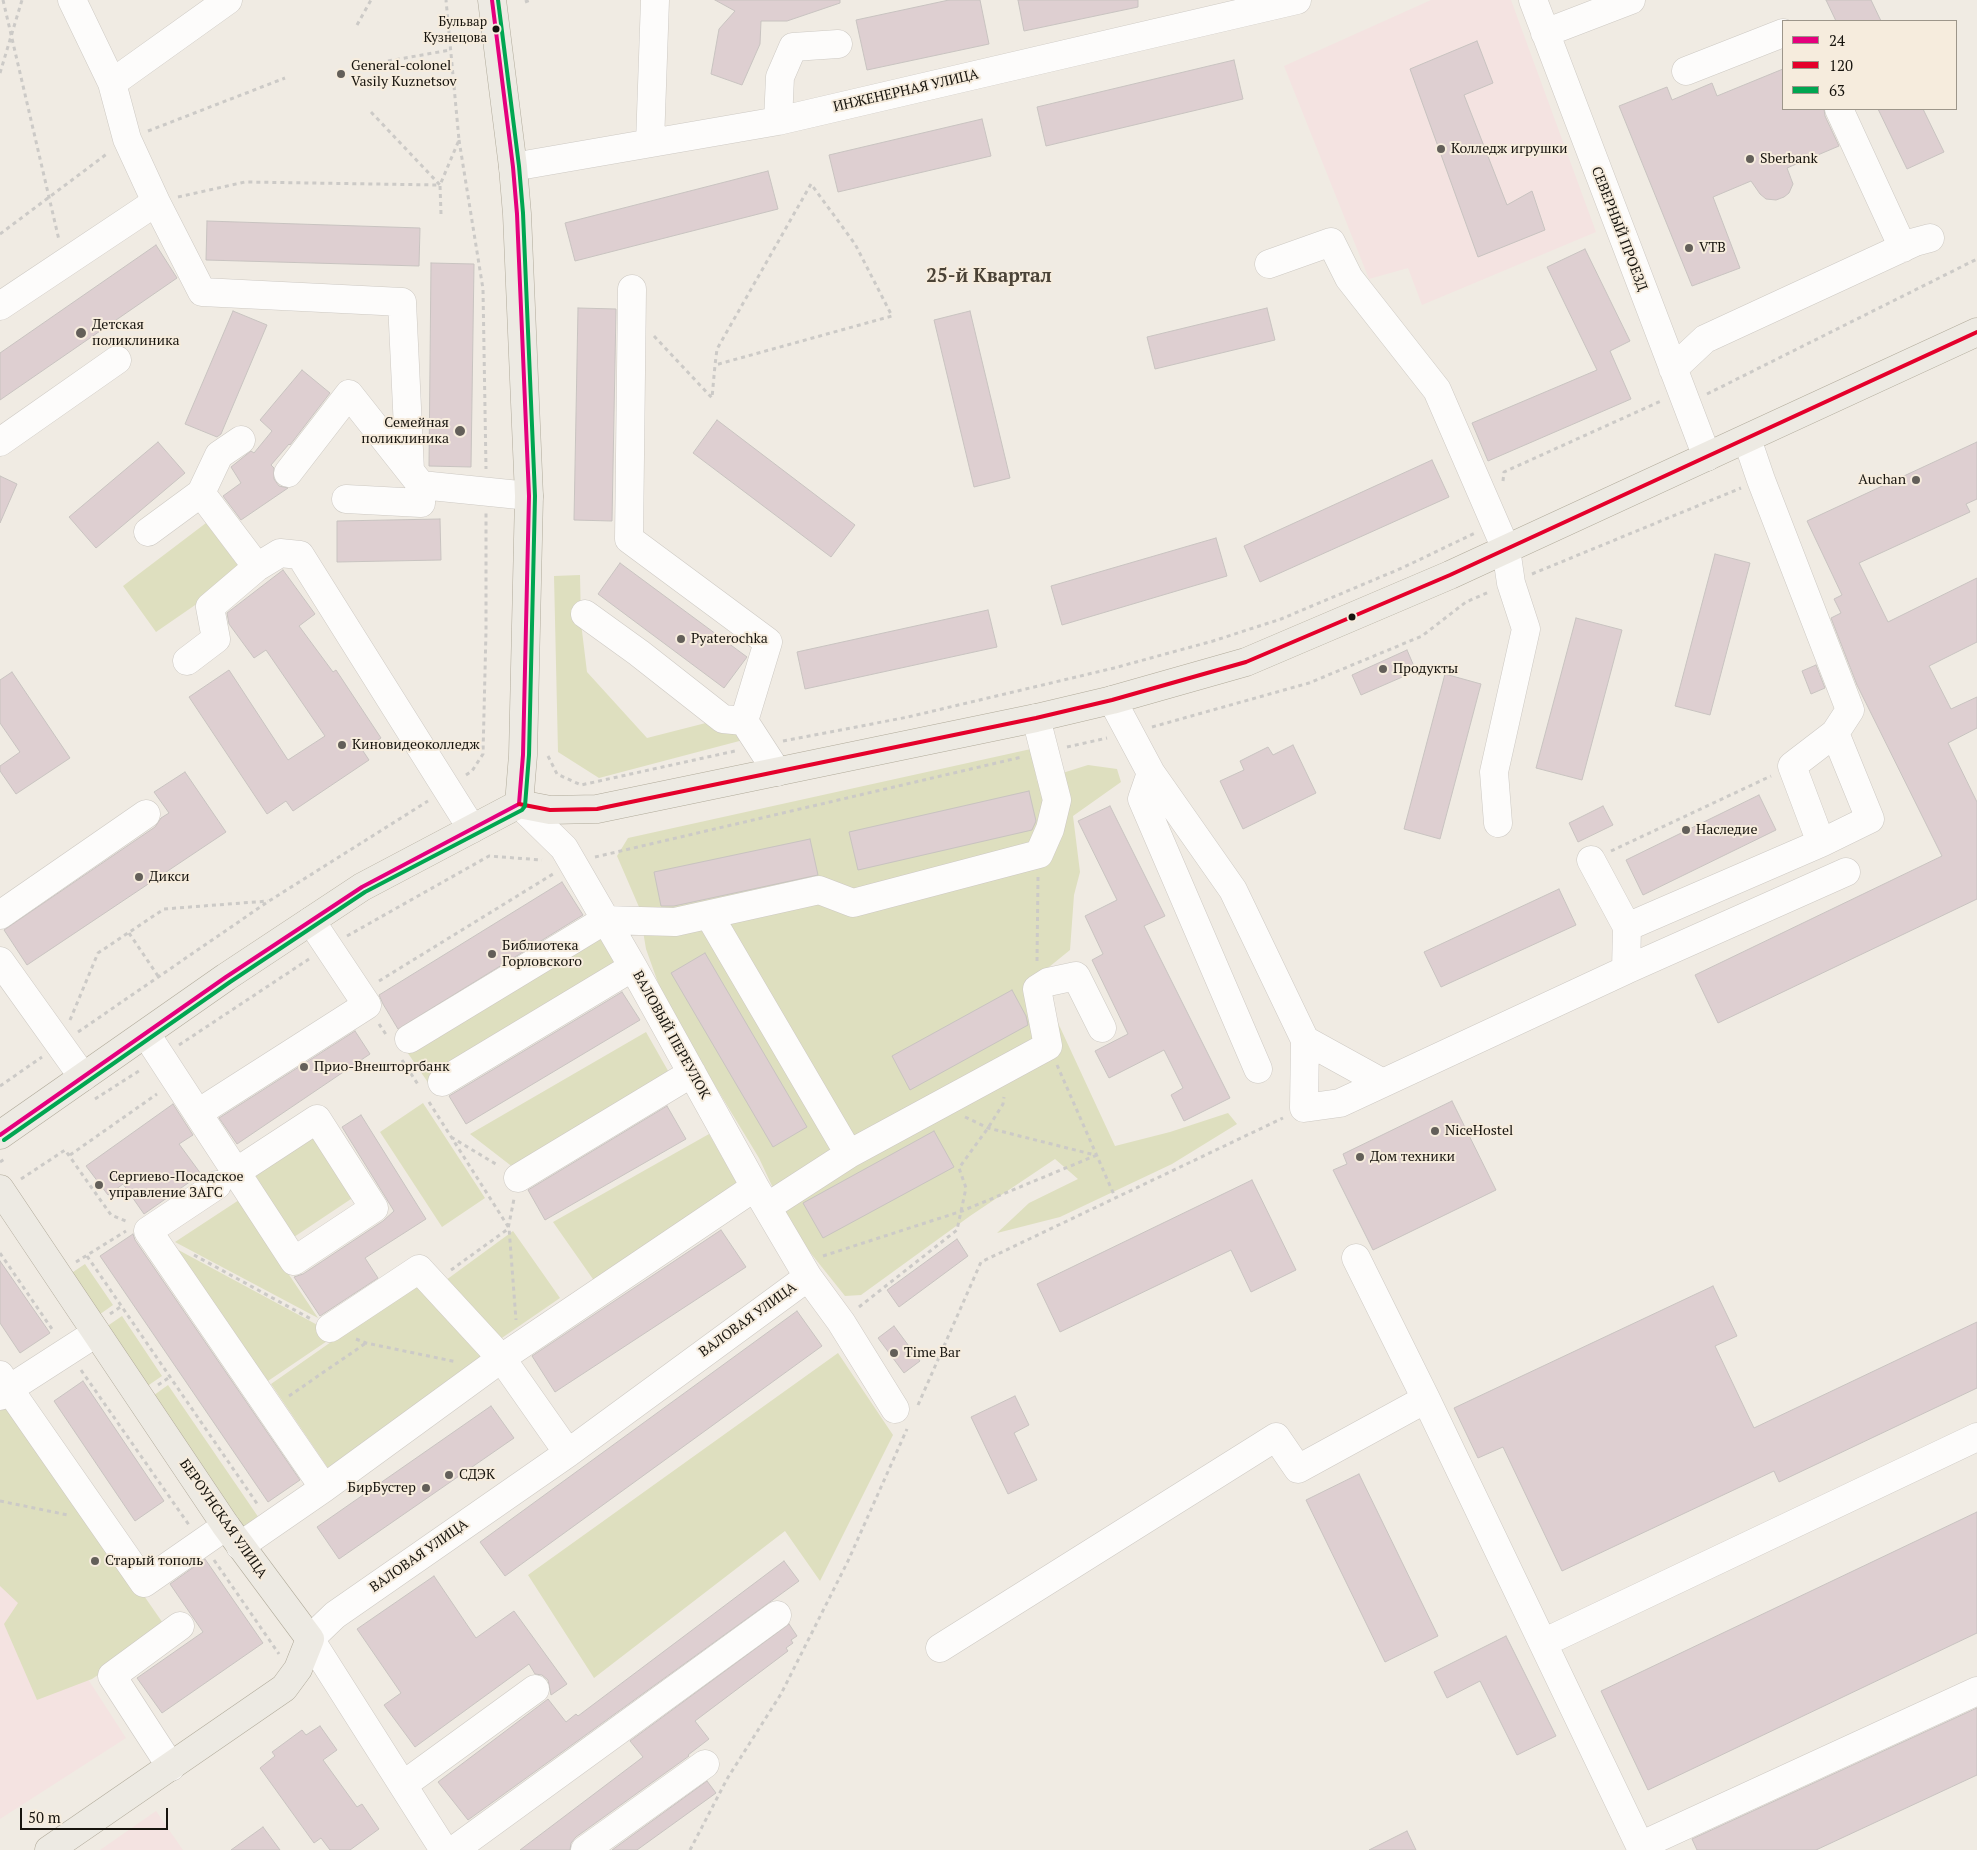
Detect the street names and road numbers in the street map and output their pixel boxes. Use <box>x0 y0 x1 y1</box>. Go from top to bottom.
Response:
street label: ИНЖЕНЕРНАЯ УЛИЦА <box>832 66 980 116</box>
street label: СЕВЕРНЫЙ ПРОЕЗД <box>1587 164 1651 294</box>
street label: ВАЛОВЫЙ ПЕРЕУЛОК <box>629 968 713 1102</box>
street label: ВАЛОВАЯ УЛИЦА <box>696 1279 800 1361</box>
street label: БЕРОУНСКАЯ УЛИЦА <box>176 1456 270 1582</box>
street label: ВАЛОВАЯ УЛИЦА <box>367 1516 471 1596</box>

